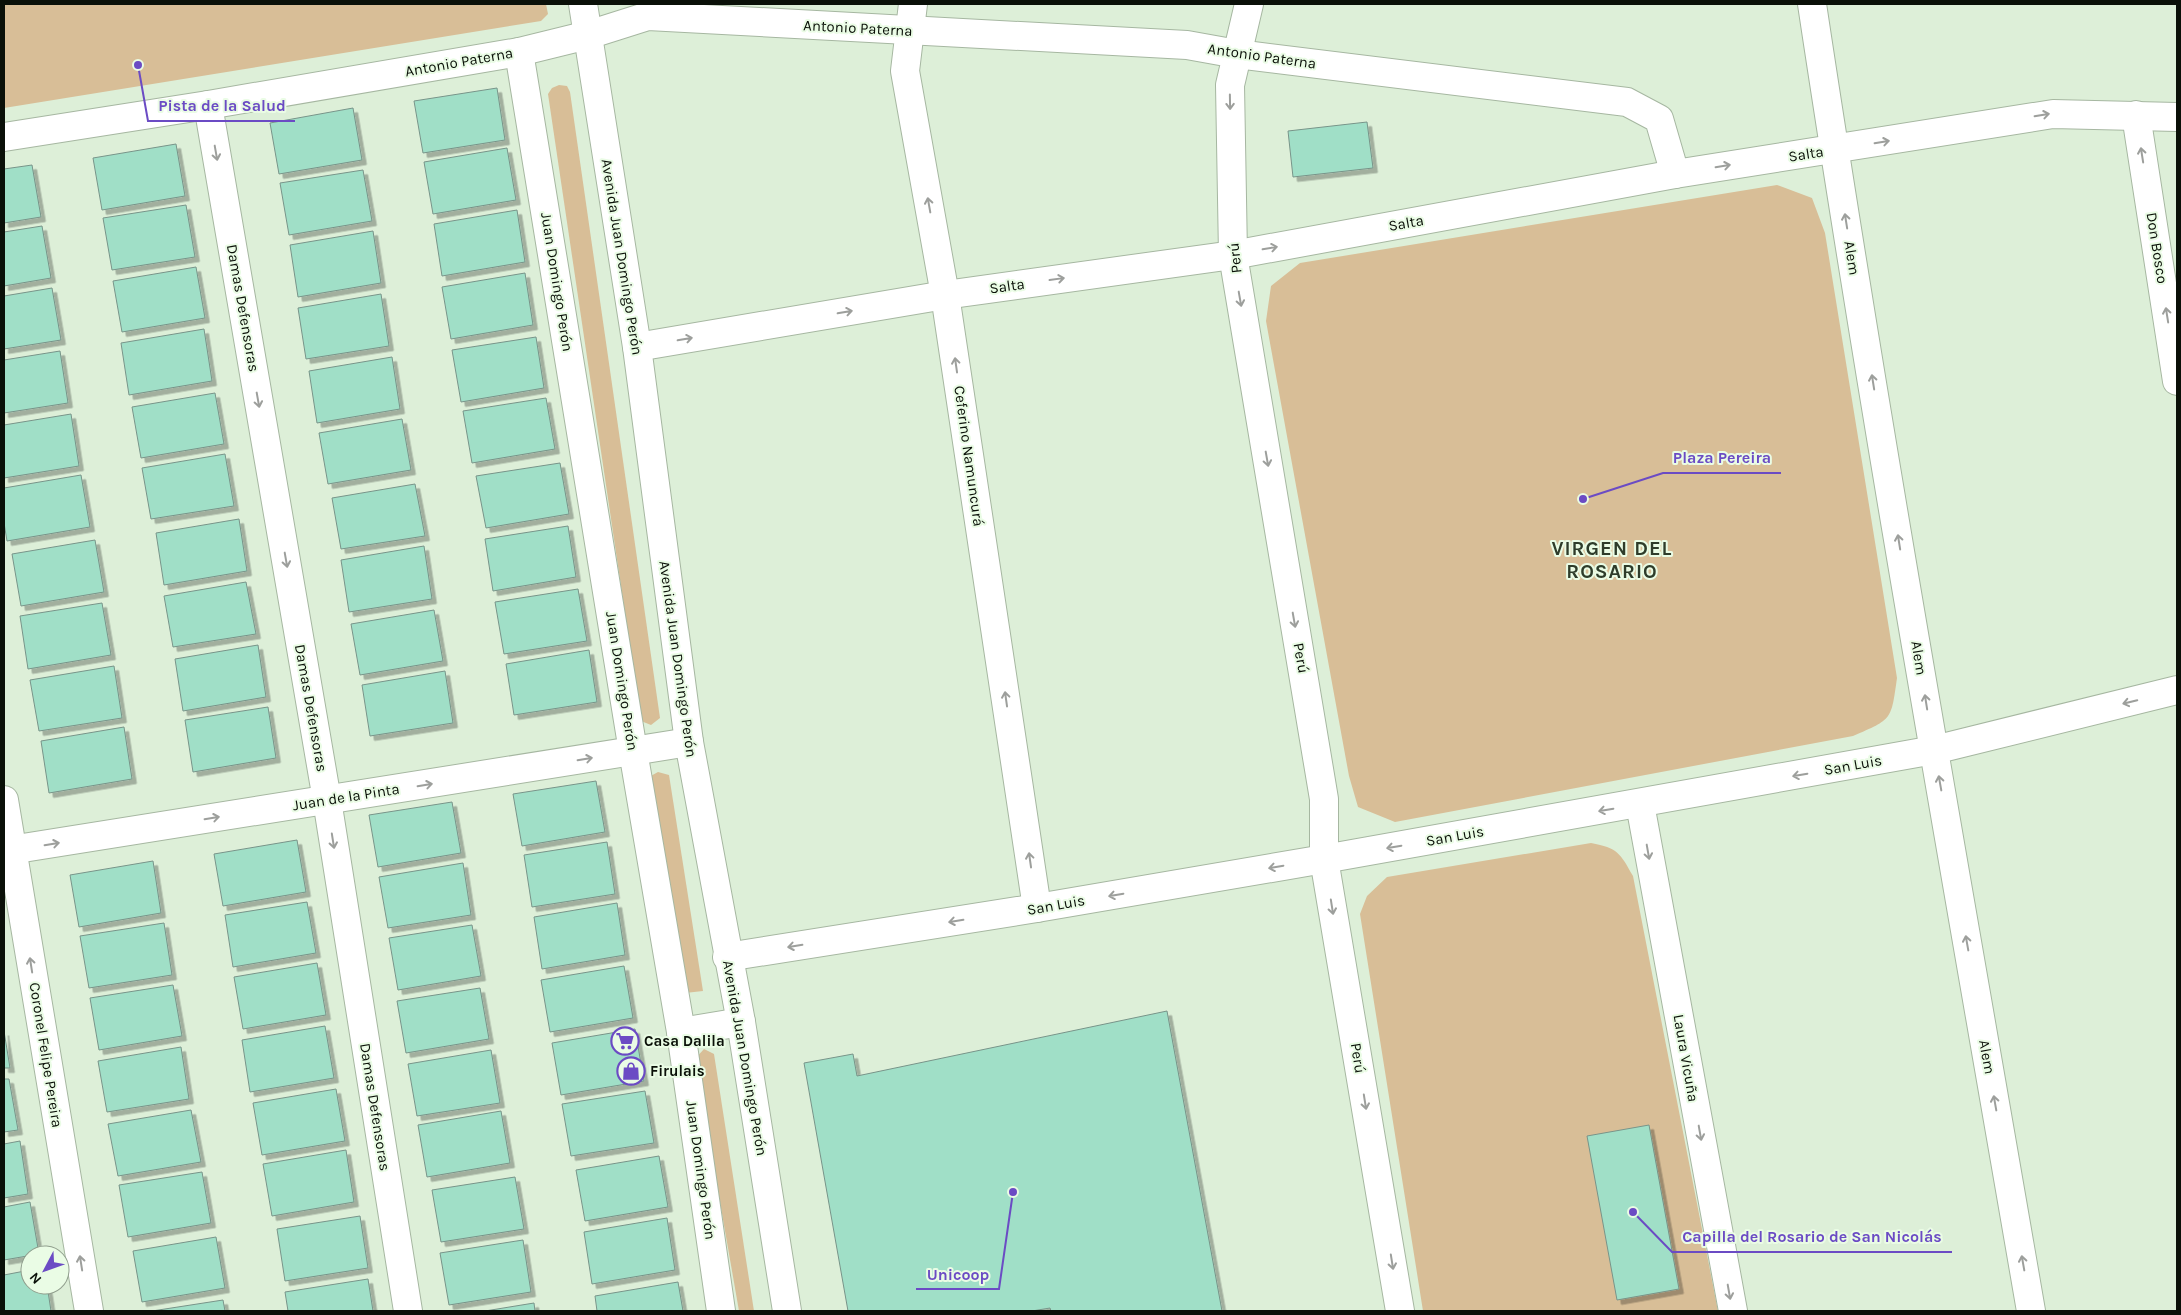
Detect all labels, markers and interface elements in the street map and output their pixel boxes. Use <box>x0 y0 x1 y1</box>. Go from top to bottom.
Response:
street label: Antonio Paterna <box>803 16 913 40</box>
street label: Antonio Paterna <box>1207 39 1317 73</box>
street label: Antonio Paterna <box>404 44 514 80</box>
callout: Pista de la Salud <box>148 90 295 121</box>
one-way arrow <box>1225 94 1235 110</box>
text: Pista de la Salud <box>158 96 286 115</box>
one-way arrow <box>2034 110 2050 120</box>
one-way arrow <box>1874 136 1890 146</box>
street label: Salta <box>1787 142 1825 166</box>
one-way arrow <box>211 145 221 161</box>
one-way arrow <box>2137 147 2147 163</box>
street label: Avenida Juan Domingo Perón <box>598 158 646 356</box>
one-way arrow <box>1715 161 1731 171</box>
one-way arrow <box>924 198 934 214</box>
street label: Juan Domingo Perón <box>537 211 577 353</box>
street label: Salta <box>1387 211 1425 235</box>
street label: Don Bosco <box>2142 211 2172 285</box>
one-way arrow <box>1840 214 1850 230</box>
street label: Alem <box>1840 240 1864 276</box>
street label: Perú <box>1224 242 1246 274</box>
one-way arrow <box>1262 242 1278 252</box>
street label: Damas Defensoras <box>223 243 263 373</box>
one-way arrow <box>1049 274 1065 284</box>
street label: Salta <box>988 275 1026 297</box>
one-way arrow <box>1236 291 1246 307</box>
one-way arrow <box>837 307 853 317</box>
one-way arrow <box>2162 307 2172 323</box>
one-way arrow <box>676 334 692 344</box>
one-way arrow <box>951 358 961 374</box>
one-way arrow <box>1867 374 1877 390</box>
street label: Ceferino Namuncurá <box>950 385 988 527</box>
one-way arrow <box>254 391 264 407</box>
callout: Plaza Pereira <box>1663 442 1781 473</box>
text: Plaza Pereira <box>1673 448 1771 467</box>
one-way arrow <box>1263 451 1273 467</box>
one-way arrow <box>1894 534 1904 550</box>
district label: VIRGEN DEL ROSARIO <box>1551 537 1673 583</box>
one-way arrow <box>281 551 291 567</box>
street label: Avenida Juan Domingo Perón <box>655 560 701 758</box>
street label: Juan Domingo Perón <box>602 610 642 752</box>
one-way arrow <box>1290 611 1300 627</box>
street label: Alem <box>1907 640 1931 676</box>
street label: Perú <box>1289 641 1313 675</box>
street label: Damas Defensoras <box>291 643 331 773</box>
one-way arrow <box>1000 692 1010 708</box>
one-way arrow <box>1921 695 1931 711</box>
one-way arrow <box>2122 698 2138 707</box>
street label: San Luis <box>1823 751 1883 779</box>
one-way arrow <box>577 753 593 763</box>
one-way arrow <box>1793 770 1809 780</box>
one-way arrow <box>1934 775 1944 791</box>
one-way arrow <box>416 779 432 789</box>
street label: Juan de la Pinta <box>291 780 401 814</box>
one-way arrow <box>1598 806 1614 816</box>
one-way arrow <box>204 813 220 823</box>
street label: San Luis <box>1425 822 1485 850</box>
one-way arrow <box>329 832 339 848</box>
one-way arrow <box>44 838 60 848</box>
one-way arrow <box>1386 842 1402 852</box>
one-way arrow <box>1644 844 1654 860</box>
one-way arrow <box>1024 852 1034 868</box>
one-way arrow <box>1269 863 1285 873</box>
one-way arrow <box>1109 890 1125 900</box>
street label: San Luis <box>1026 891 1086 919</box>
one-way arrow <box>1328 899 1338 915</box>
one-way arrow <box>948 916 964 926</box>
one-way arrow <box>1962 935 1972 951</box>
one-way arrow <box>788 941 804 951</box>
one-way arrow <box>26 957 36 973</box>
street label: Avenida Juan Domingo Perón <box>719 959 771 1157</box>
street label: Coronel Felipe Pereira <box>26 981 66 1129</box>
street label: Laura Vicuña <box>1669 1013 1703 1103</box>
supermarket icon: Casa Dalila <box>610 1026 640 1056</box>
place label: Casa Dalila <box>644 1032 725 1050</box>
street label: Alem <box>1975 1038 1999 1076</box>
street label: Damas Defensoras <box>356 1042 394 1172</box>
street label: Perú <box>1347 1042 1369 1074</box>
shop icon: Firulais <box>616 1056 646 1086</box>
place label: Firulais <box>650 1062 705 1080</box>
one-way arrow <box>1360 1094 1370 1110</box>
one-way arrow <box>1990 1095 2000 1111</box>
street label: Juan Domingo Perón <box>682 1099 720 1241</box>
one-way arrow <box>1695 1124 1705 1140</box>
callout: Capilla del Rosario de San Nicolás <box>1672 1221 1952 1252</box>
text: Capilla del Rosario de San Nicolás <box>1682 1227 1942 1246</box>
north arrow <box>20 1245 70 1295</box>
one-way arrow <box>1387 1254 1397 1270</box>
one-way arrow <box>76 1256 86 1272</box>
one-way arrow <box>2017 1256 2027 1272</box>
callout: Unicoop <box>916 1258 999 1289</box>
text: Unicoop <box>927 1265 990 1284</box>
text: N <box>26 1269 45 1288</box>
one-way arrow <box>1725 1284 1735 1300</box>

